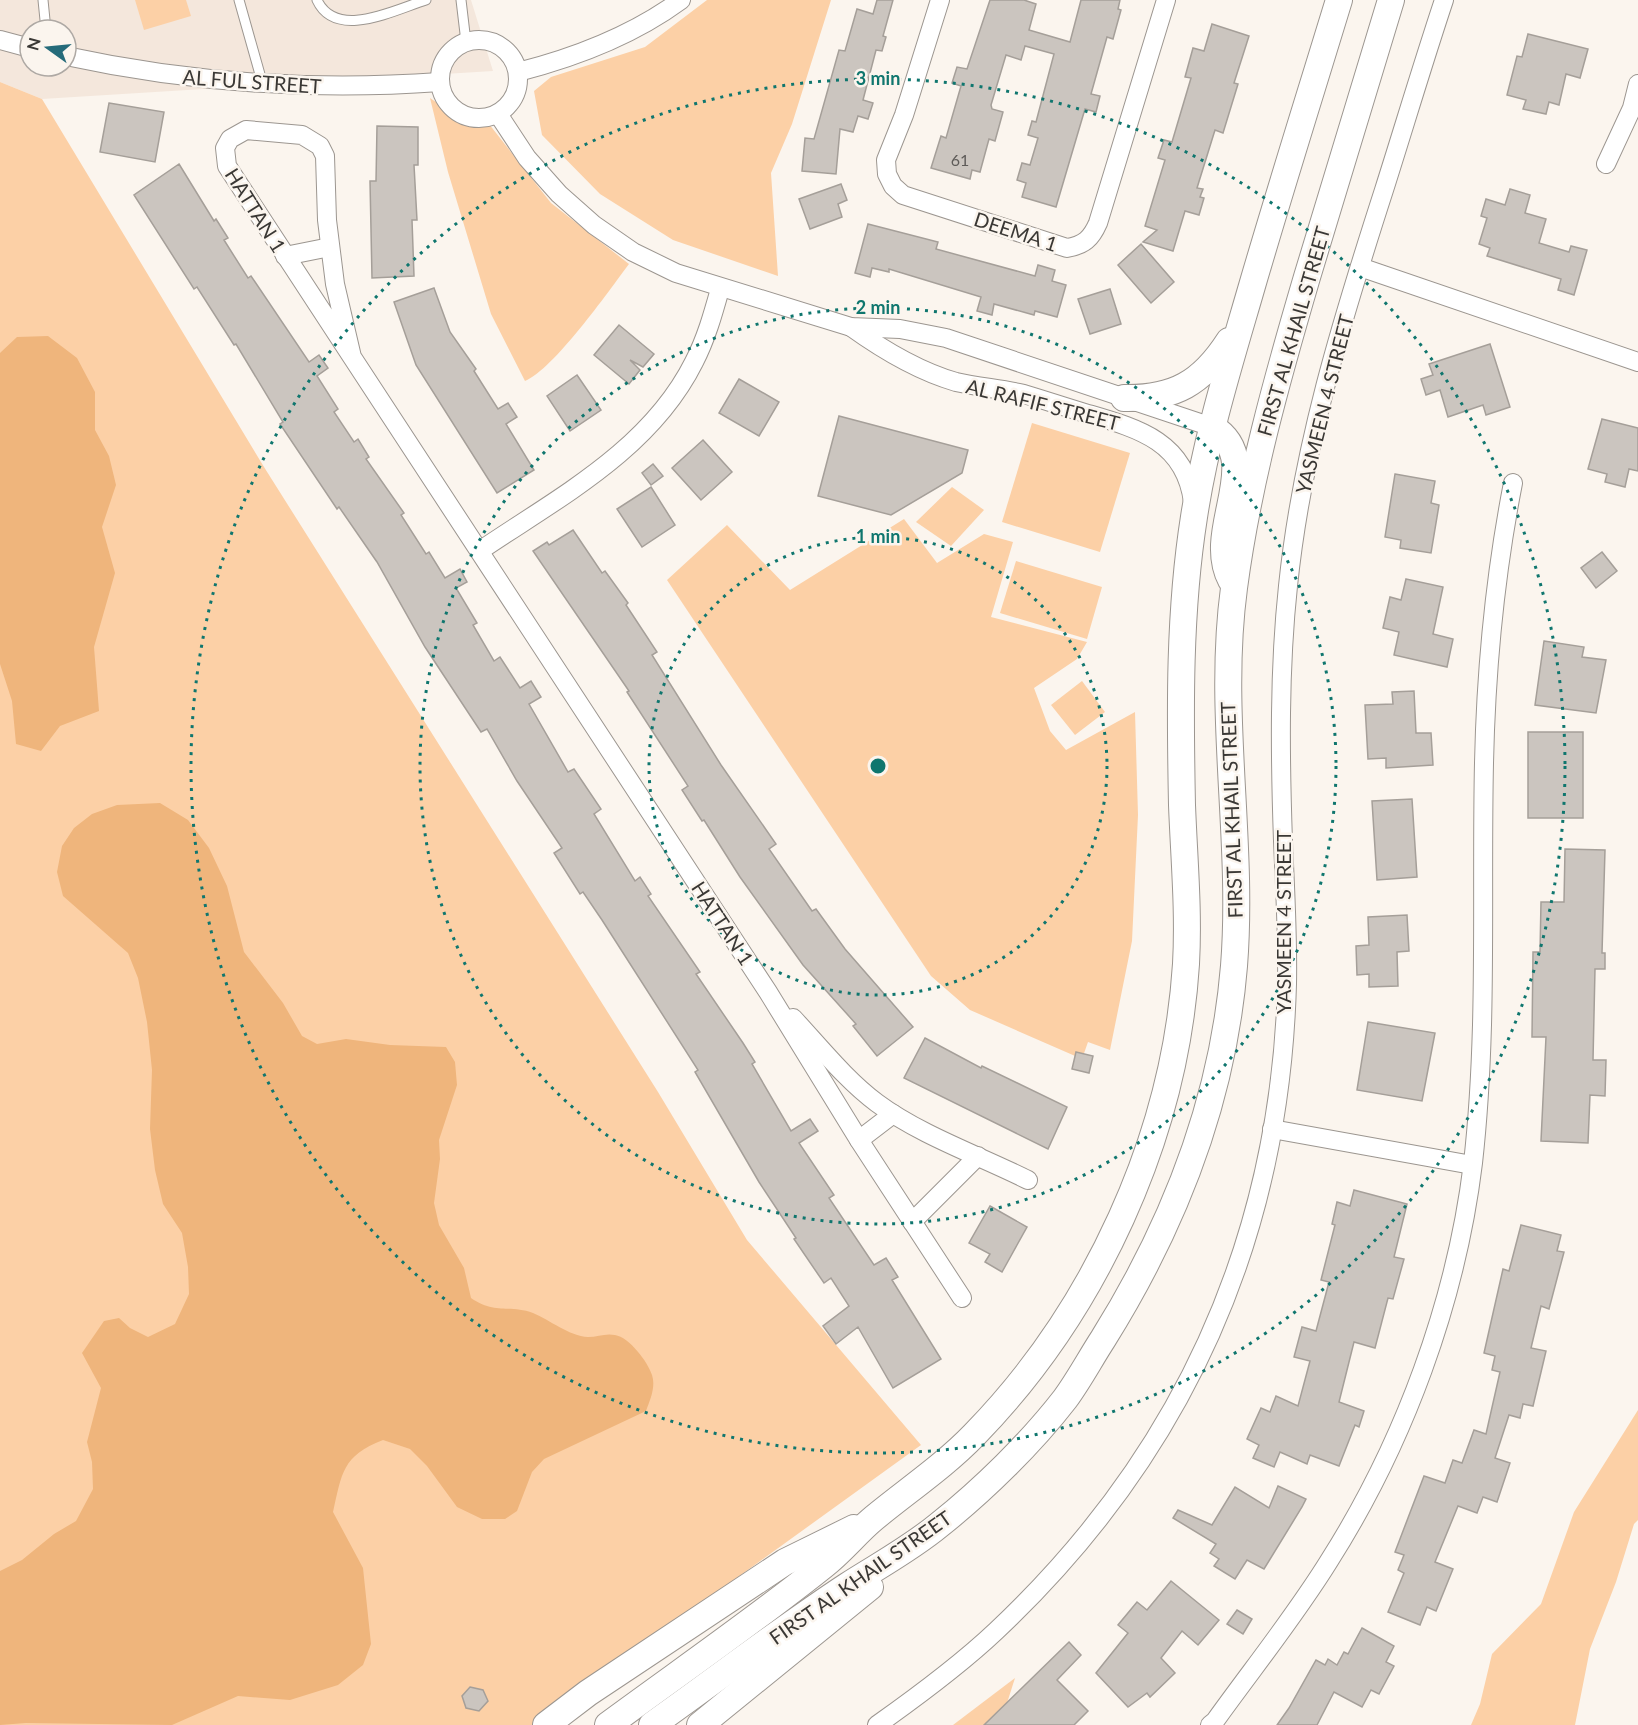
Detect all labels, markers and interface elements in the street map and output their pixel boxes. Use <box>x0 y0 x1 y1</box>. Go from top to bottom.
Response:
north arrow <box>18 18 78 78</box>
text: N <box>22 36 44 52</box>
street label: AL FUL STREET <box>182 64 322 98</box>
text: 3 min <box>856 67 900 89</box>
house number: 61 <box>951 150 969 169</box>
street label: HATTAN 1 <box>221 163 291 257</box>
street label: DEEMA 1 <box>971 206 1061 256</box>
street label: FIRST AL KHAIL STREET <box>1252 223 1334 439</box>
text: 2 min <box>856 296 900 318</box>
street label: YASMEEN 4 STREET <box>1290 311 1358 496</box>
street label: AL RAFIF STREET <box>964 373 1122 435</box>
text: 1 min <box>856 525 900 547</box>
street label: FIRST AL KHAIL STREET <box>1215 701 1247 919</box>
centre of rings <box>868 756 888 776</box>
street label: YASMEEN 4 STREET <box>1271 830 1295 1014</box>
street label: HATTAN 1 <box>687 877 759 969</box>
street label: FIRST AL KHAIL STREET <box>764 1505 956 1649</box>

